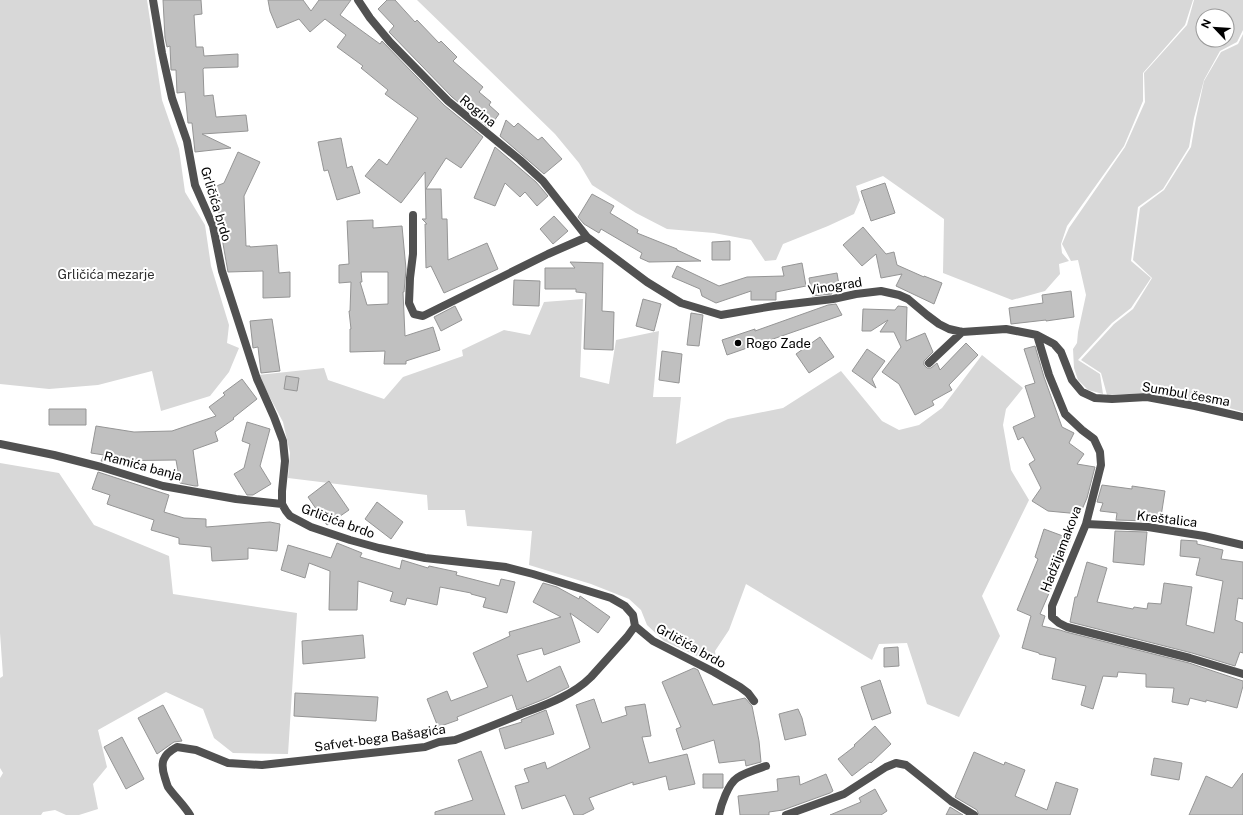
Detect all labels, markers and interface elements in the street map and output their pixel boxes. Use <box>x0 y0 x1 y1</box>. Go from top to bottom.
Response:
north arrow <box>1195 8 1235 48</box>
text: N <box>1199 17 1213 30</box>
street label: Rogina <box>457 92 499 130</box>
street label: Grličića brdo <box>198 165 234 243</box>
park label: Grličića mezarje <box>57 267 155 282</box>
street label: Vinograd <box>807 274 863 298</box>
place label: Rogo Zade <box>746 336 811 351</box>
marker: Rogo Zade <box>733 338 743 348</box>
street label: Sumbul česma <box>1141 379 1231 409</box>
street label: Ramića banja <box>102 448 184 484</box>
street label: Grličića brdo <box>299 501 377 541</box>
street label: Hadžijamakova <box>1038 504 1084 594</box>
street label: Kreštalica <box>1136 508 1198 530</box>
street label: Grličića brdo <box>654 621 728 671</box>
street label: Safvet-bega Bašagića <box>313 721 447 755</box>

